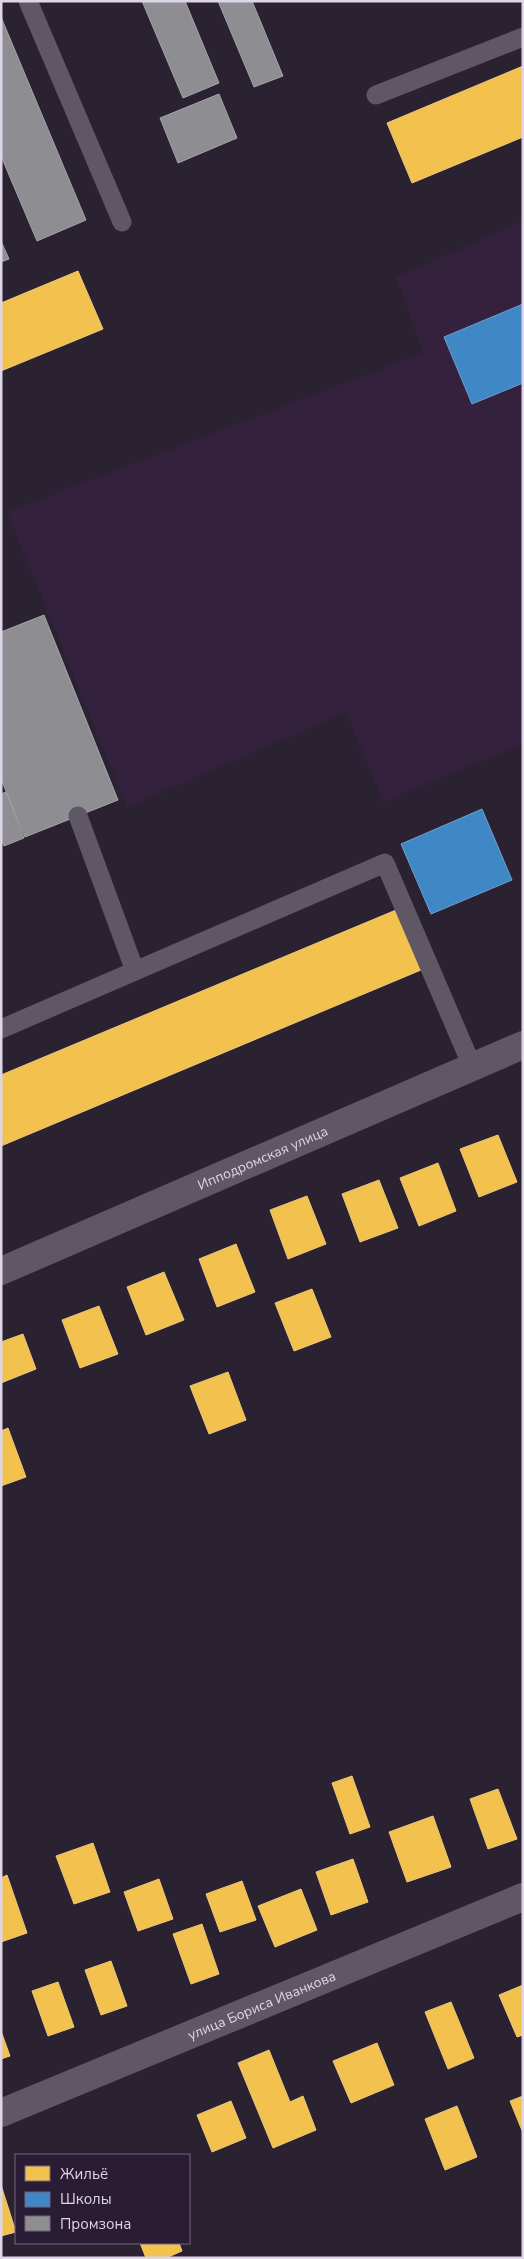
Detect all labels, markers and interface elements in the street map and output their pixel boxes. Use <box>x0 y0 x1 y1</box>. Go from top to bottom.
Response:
street label: Ипподромская улица <box>195 1122 331 1195</box>
street label: улица Бориса Иванкова <box>185 1967 339 2045</box>
legend <box>15 2154 190 2244</box>
text: Жильё <box>60 2164 108 2184</box>
text: Школы <box>60 2189 112 2209</box>
text: Промзона <box>60 2214 131 2234</box>

